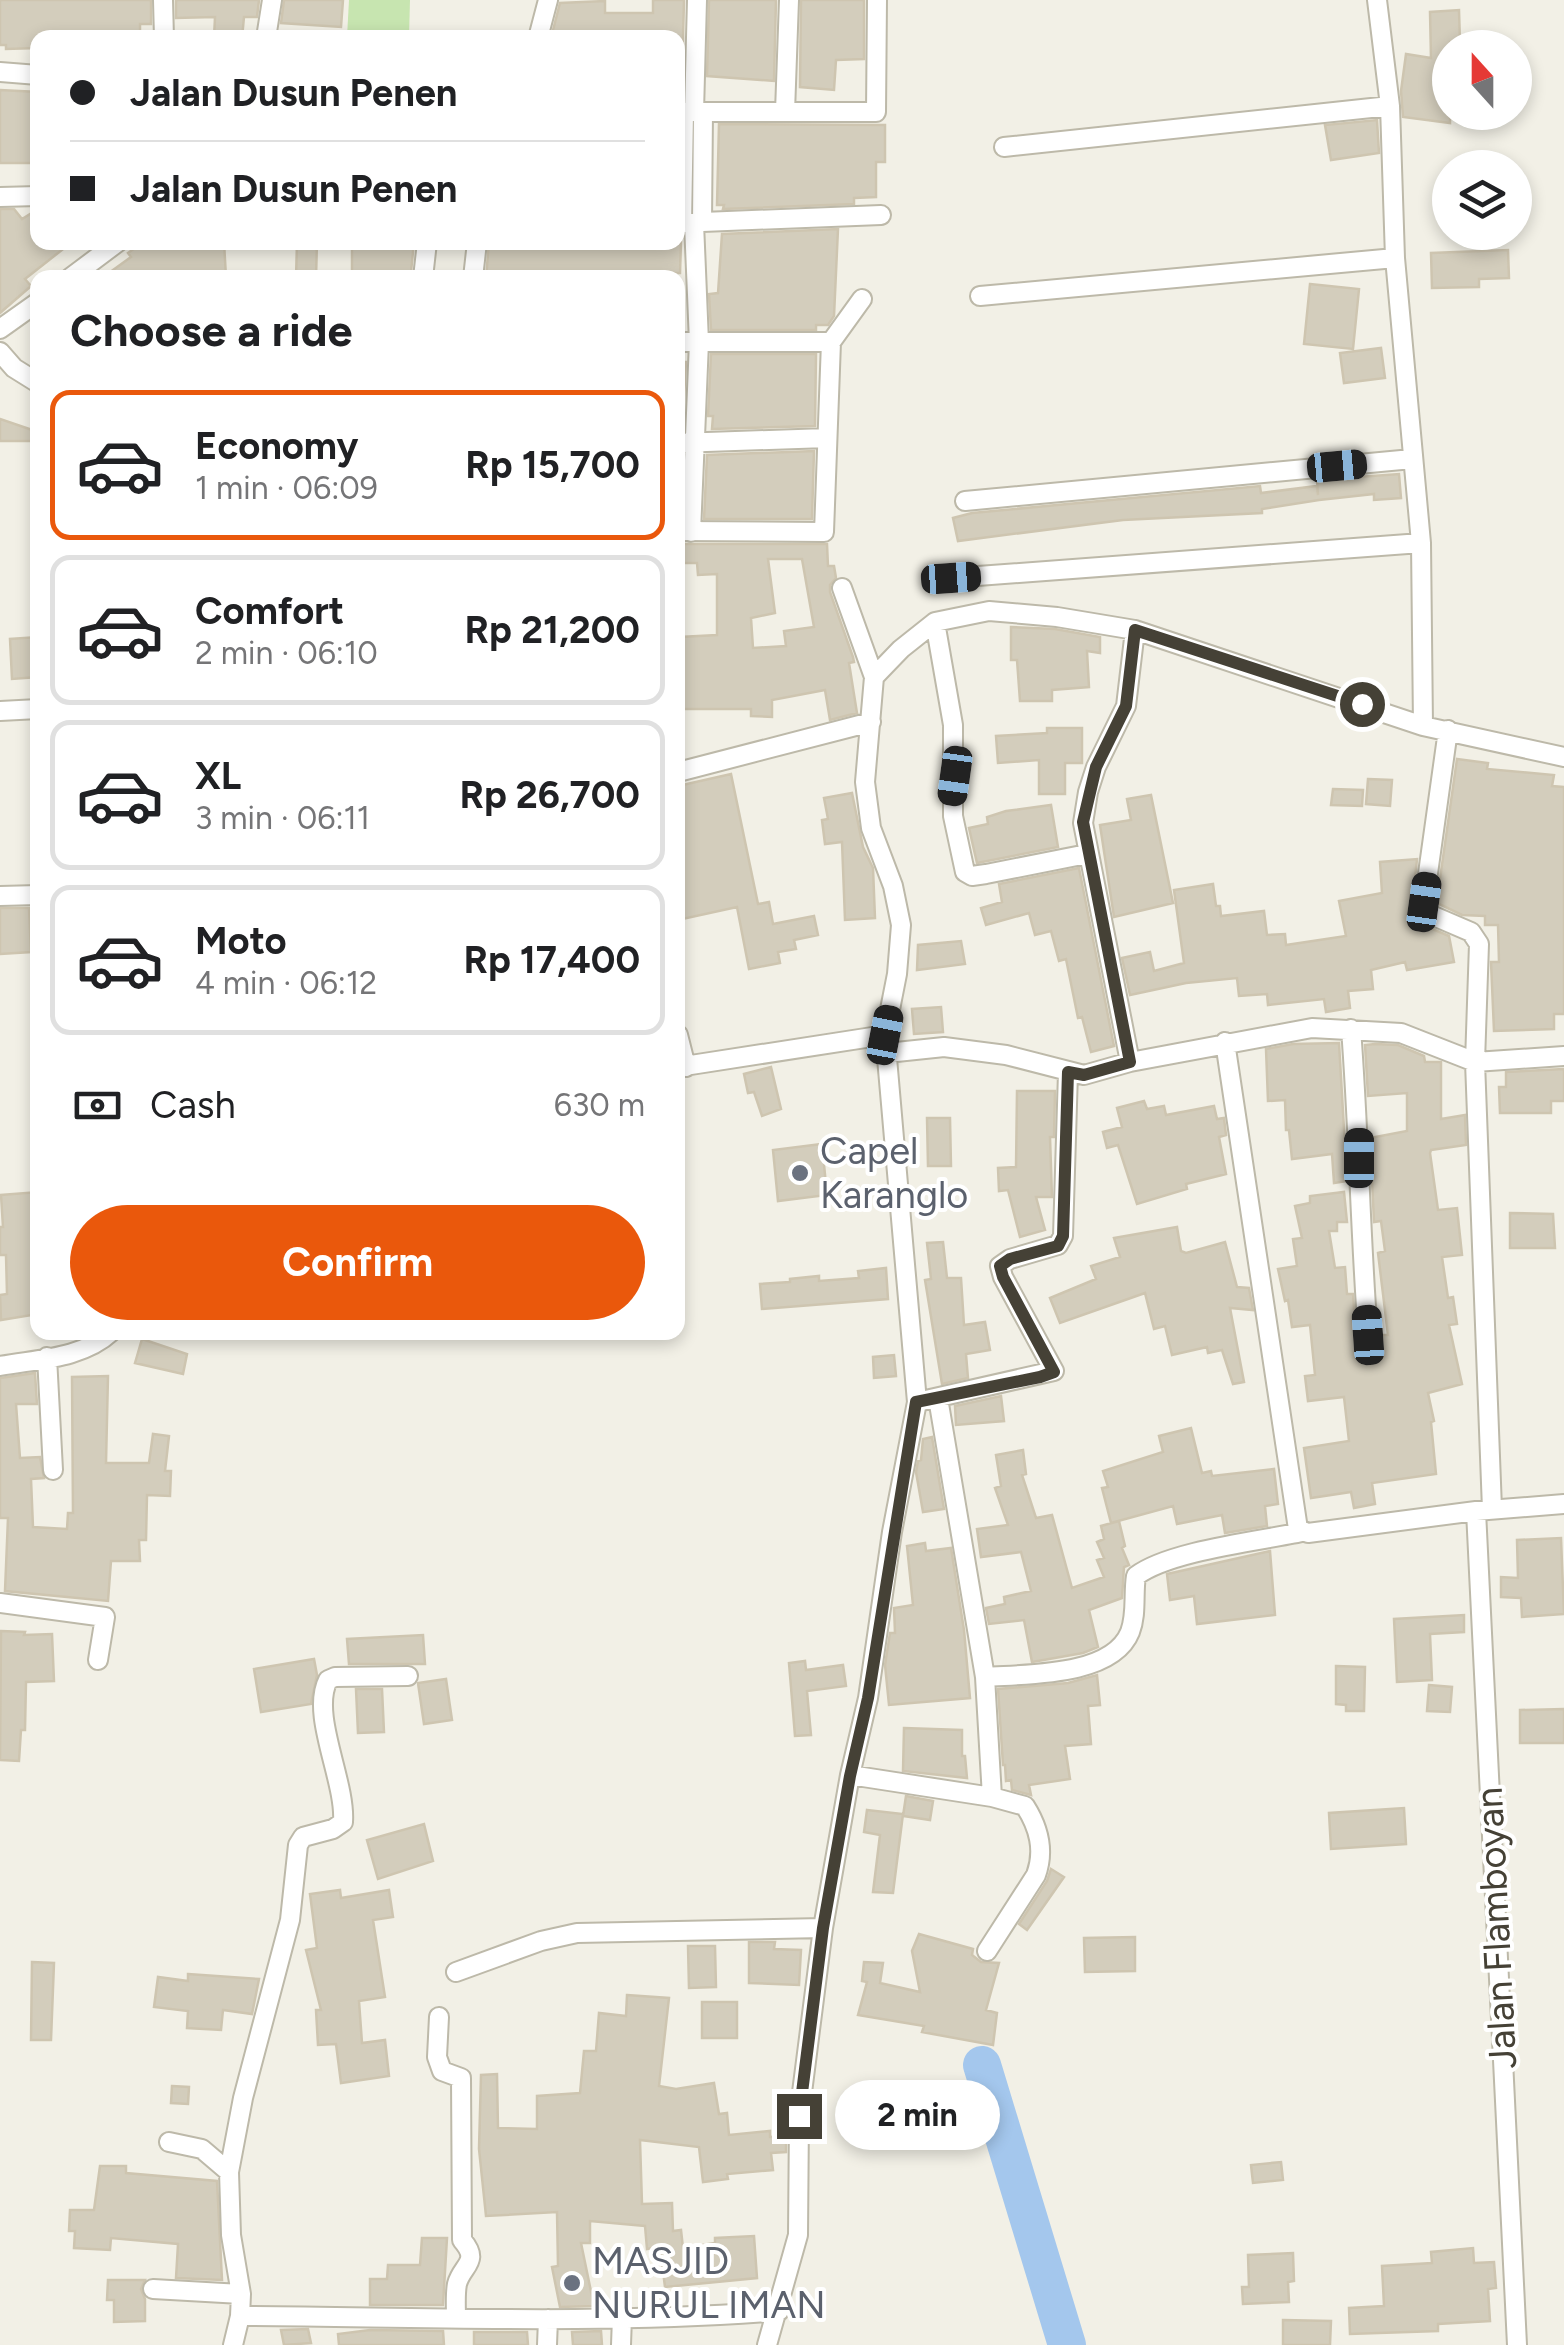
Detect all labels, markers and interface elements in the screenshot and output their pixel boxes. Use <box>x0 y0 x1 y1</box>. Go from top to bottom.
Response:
north arrow <box>1432 30 1532 130</box>
map controls <box>1432 30 1532 250</box>
text: Jalan Dusun Penen <box>130 70 457 116</box>
button: layers <box>1432 150 1532 250</box>
text: Jalan Dusun Penen <box>130 166 457 212</box>
text: Choose a ride <box>70 303 352 357</box>
icon: car <box>75 420 165 510</box>
text: Economy <box>195 423 358 469</box>
text: Rp 15,700 <box>465 442 640 488</box>
car <box>1306 448 1368 484</box>
text: 1 min · 06:09 <box>195 469 378 507</box>
car <box>920 561 982 595</box>
icon: car <box>75 585 165 675</box>
text: Comfort <box>195 588 344 634</box>
text: Rp 21,200 <box>465 607 640 653</box>
text: 2 min · 06:10 <box>195 634 378 672</box>
route start <box>1340 682 1385 727</box>
car <box>936 744 974 808</box>
icon: car <box>75 750 165 840</box>
text: XL <box>195 753 241 799</box>
text: Rp 26,700 <box>459 772 640 818</box>
text: 3 min · 06:11 <box>195 799 370 837</box>
car <box>1405 870 1443 934</box>
icon: car <box>75 915 165 1005</box>
text: Moto <box>195 918 287 964</box>
text: Rp 17,400 <box>463 937 640 983</box>
text: 4 min · 06:12 <box>195 964 377 1002</box>
car <box>865 1003 905 1067</box>
icon: cash <box>70 1078 125 1133</box>
text: Cash <box>150 1082 236 1128</box>
text: 630 m <box>554 1086 645 1124</box>
place label: Capel Karanglo <box>820 1128 968 1218</box>
car <box>1344 1128 1374 1188</box>
marker: Capel Karanglo <box>789 1162 811 1184</box>
button: Confirm <box>70 1205 645 1320</box>
car <box>1351 1304 1385 1366</box>
street label: Jalan Flamboyan <box>1466 1786 1526 2070</box>
callout: 2 min <box>834 2081 999 2151</box>
route end <box>777 2094 822 2139</box>
text: 2 min <box>877 2096 958 2134</box>
place label: MASJID NURUL IMAN <box>592 2238 826 2328</box>
marker: MASJID NURUL IMAN <box>561 2272 583 2294</box>

